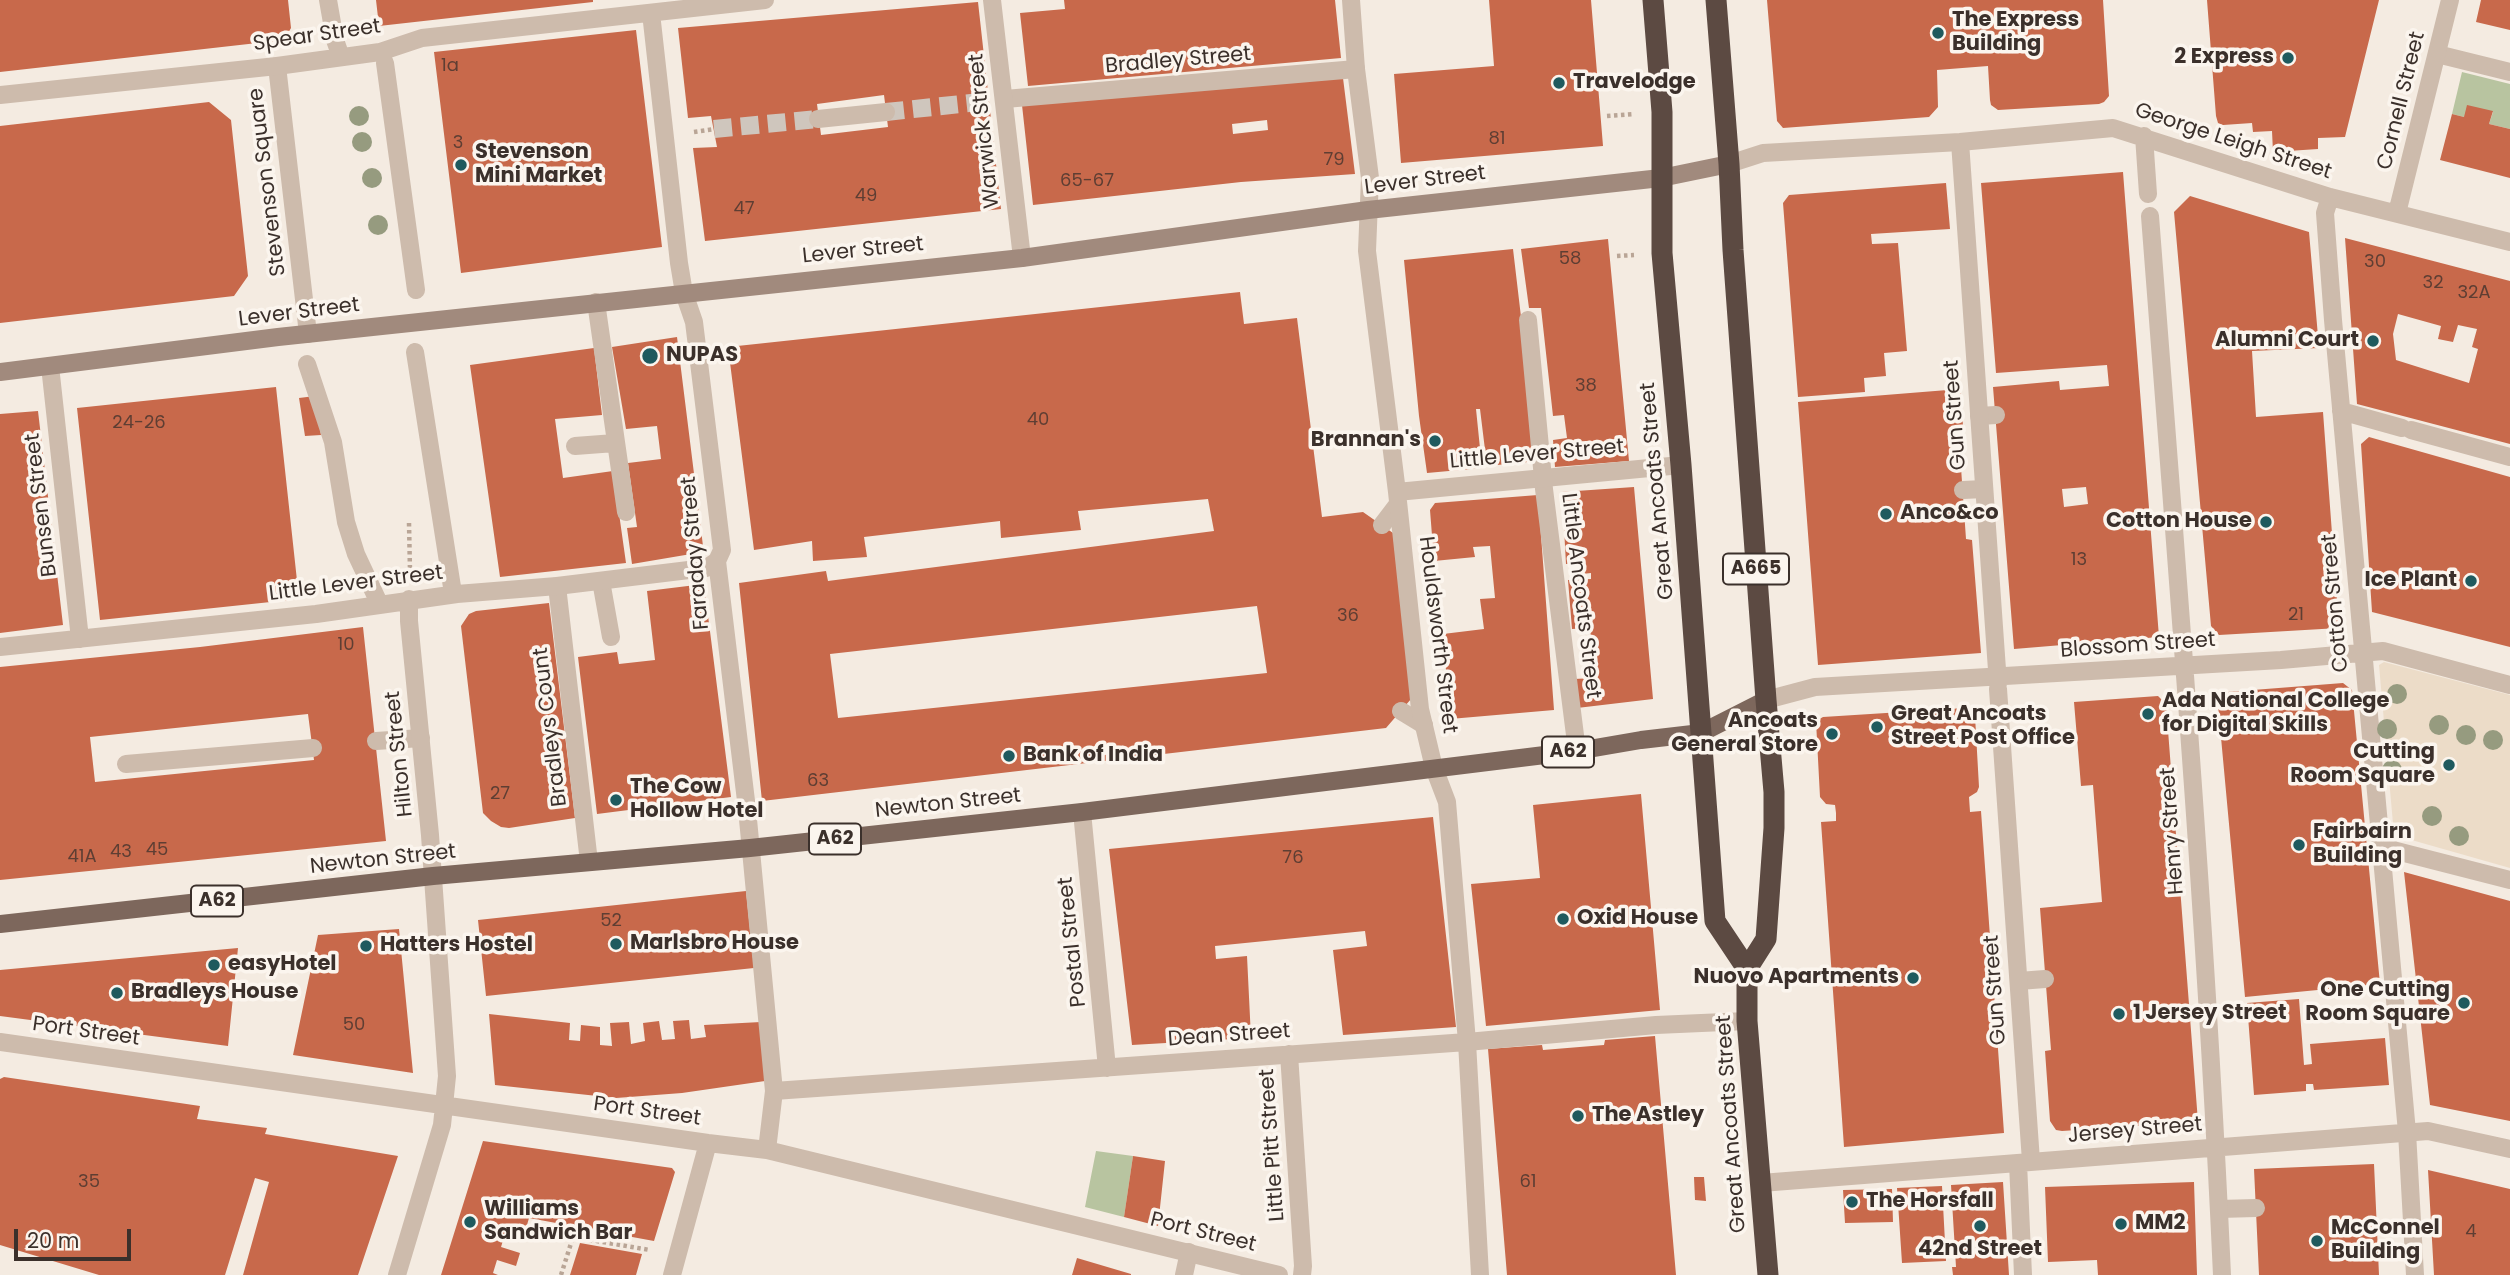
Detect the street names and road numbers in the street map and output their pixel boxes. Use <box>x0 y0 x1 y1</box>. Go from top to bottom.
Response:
street label: Spear Street <box>252 15 382 57</box>
street label: Cornell Street <box>2373 29 2431 173</box>
street label: Bradley Street <box>1104 42 1252 80</box>
street label: Warwick Street <box>964 52 1006 210</box>
street label: Stevenson Square <box>244 86 292 278</box>
street label: George Leigh Street <box>2131 98 2335 186</box>
street label: Lever Street <box>1363 161 1487 201</box>
street label: Lever Street <box>801 232 925 270</box>
street label: Lever Street <box>237 293 361 333</box>
street label: Gun Street <box>1940 359 1972 471</box>
street label: Great Ancoats Street <box>1636 381 1680 601</box>
street label: Bunsen Street <box>21 432 63 578</box>
street label: Little Lever Street <box>1449 435 1625 475</box>
street label: Faraday Street <box>677 475 715 631</box>
street label: Little Ancoats Street <box>1555 492 1605 700</box>
street label: Cotton Street <box>2317 533 2355 673</box>
street label: Houldsworth Street <box>1412 535 1462 735</box>
road number: A665 <box>1723 554 1789 584</box>
street label: Little Lever Street <box>268 561 444 607</box>
street label: Blossom Street <box>2060 628 2216 664</box>
street label: Bradleys Count <box>529 646 573 808</box>
street label: Hilton Street <box>381 690 419 818</box>
road number: A62 <box>1542 736 1594 768</box>
street label: Henry Street <box>2156 766 2190 896</box>
street label: Newton Street <box>874 784 1022 824</box>
road number: A62 <box>809 824 861 854</box>
street label: Newton Street <box>309 840 457 880</box>
street label: Postal Street <box>1054 876 1092 1008</box>
road number: A62 <box>191 886 243 917</box>
street label: Gun Street <box>1980 934 2012 1046</box>
street label: Port Street <box>31 1012 141 1052</box>
street label: Great Ancoats Street <box>1712 1014 1752 1234</box>
street label: Dean Street <box>1167 1019 1291 1053</box>
street label: Little Pitt Street <box>1255 1068 1291 1222</box>
street label: Port Street <box>592 1092 702 1132</box>
street label: Jersey Street <box>2067 1113 2203 1149</box>
street label: Port Street <box>1147 1208 1259 1258</box>

